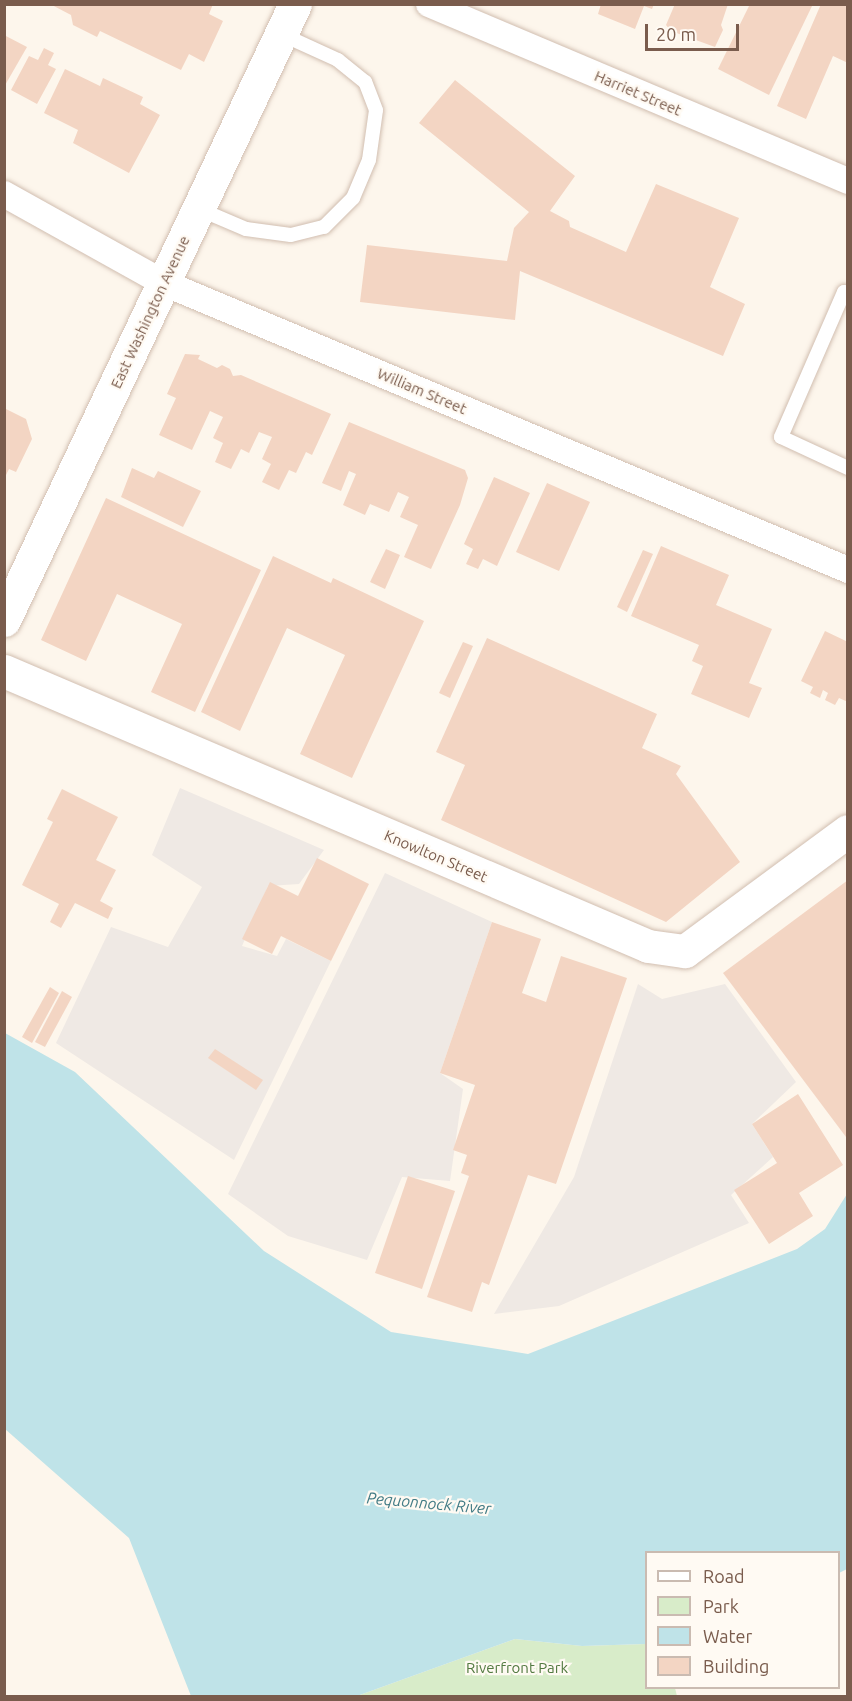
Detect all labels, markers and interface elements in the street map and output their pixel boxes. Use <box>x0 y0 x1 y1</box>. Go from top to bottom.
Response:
scale bar <box>648 12 742 50</box>
text: 20 m <box>656 24 696 44</box>
street label: Harriet Street <box>592 67 684 119</box>
street label: East Washington Avenue <box>107 233 193 391</box>
street label: William Street <box>375 364 469 418</box>
street label: Knowlton Street <box>382 826 490 886</box>
water label: Pequonnock River <box>366 1488 492 1518</box>
legend <box>645 1551 840 1689</box>
text: Road <box>703 1566 745 1586</box>
text: Park <box>703 1596 739 1616</box>
text: Water <box>703 1626 752 1646</box>
text: Building <box>703 1656 769 1676</box>
park label: Riverfront Park <box>466 1659 568 1677</box>

